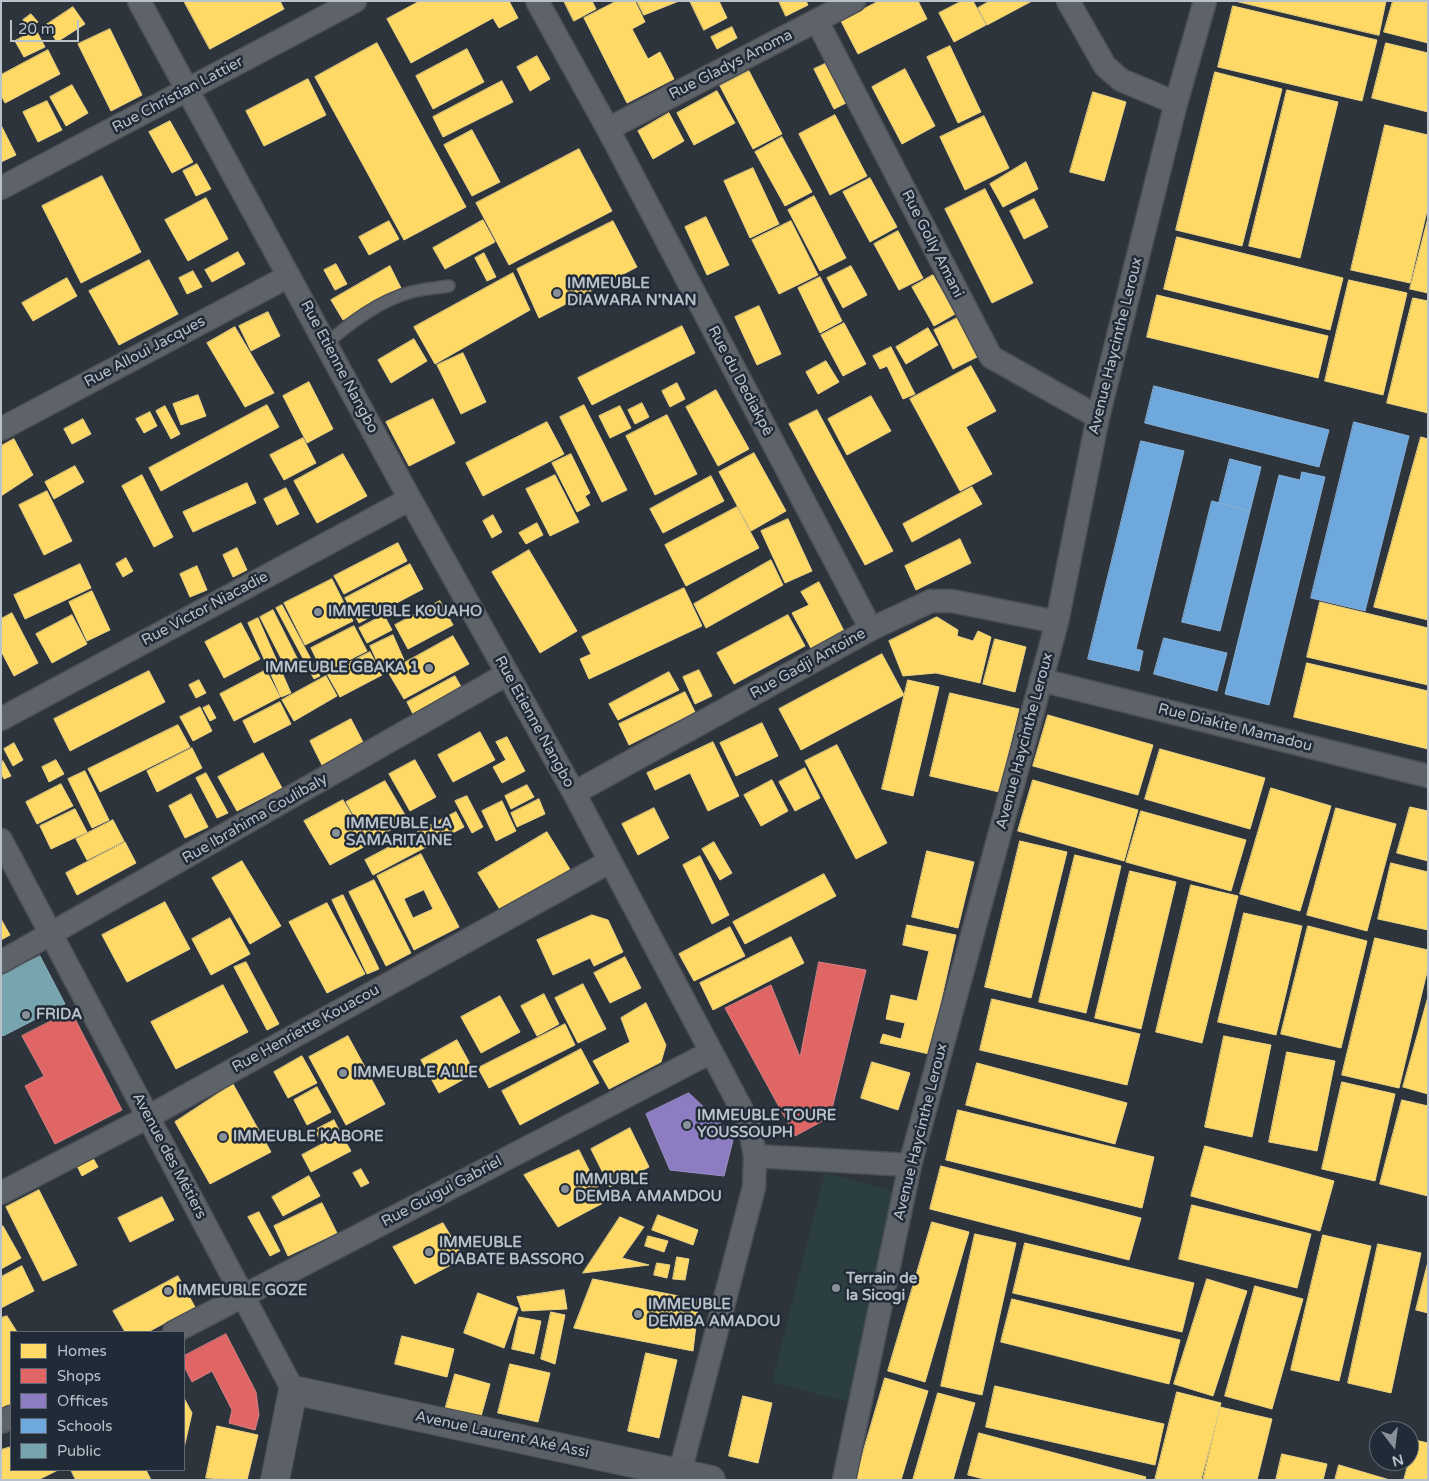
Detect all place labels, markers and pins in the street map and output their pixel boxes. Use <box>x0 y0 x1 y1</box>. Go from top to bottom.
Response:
place label: IMMEUBLE DIAWARA N'NAN <box>567 275 697 310</box>
marker: IMMEUBLE DIAWARA N'NAN <box>551 287 563 299</box>
place label: IMMEUBLE KOUAHO <box>328 603 482 621</box>
marker: IMMEUBLE KOUAHO <box>312 606 324 618</box>
place label: IMMEUBLE GBAKA 1 <box>265 659 419 677</box>
marker: IMMEUBLE GBAKA 1 <box>423 662 435 674</box>
place label: IMMEUBLE LA SAMARITAINE <box>346 815 452 850</box>
marker: IMMEUBLE LA SAMARITAINE <box>330 827 342 839</box>
place label: FRIDA <box>36 1006 82 1024</box>
marker: FRIDA <box>20 1009 32 1021</box>
place label: IMMEUBLE ALLE <box>353 1064 478 1082</box>
marker: IMMEUBLE ALLE <box>337 1067 349 1079</box>
place label: IMMEUBLE TOURE YOUSSOUPH <box>697 1107 836 1142</box>
marker: IMMEUBLE TOURE YOUSSOUPH <box>681 1119 693 1131</box>
place label: IMMEUBLE KABORE <box>233 1128 383 1146</box>
marker: IMMEUBLE KABORE <box>217 1131 229 1143</box>
place label: IMMUBLE DEMBA AMAMDOU <box>575 1171 722 1206</box>
marker: IMMUBLE DEMBA AMAMDOU <box>559 1183 571 1195</box>
place label: IMMEUBLE DIABATE BASSORO <box>439 1234 584 1269</box>
marker: IMMEUBLE DIABATE BASSORO <box>423 1246 435 1258</box>
place label: Terrain de la Sicogi <box>846 1270 917 1305</box>
place label: IMMEUBLE GOZE <box>178 1282 307 1300</box>
marker: Terrain de la Sicogi <box>830 1282 842 1294</box>
marker: IMMEUBLE GOZE <box>162 1285 174 1297</box>
place label: IMMEUBLE DEMBA AMADOU <box>648 1296 780 1331</box>
marker: IMMEUBLE DEMBA AMADOU <box>632 1308 644 1320</box>

